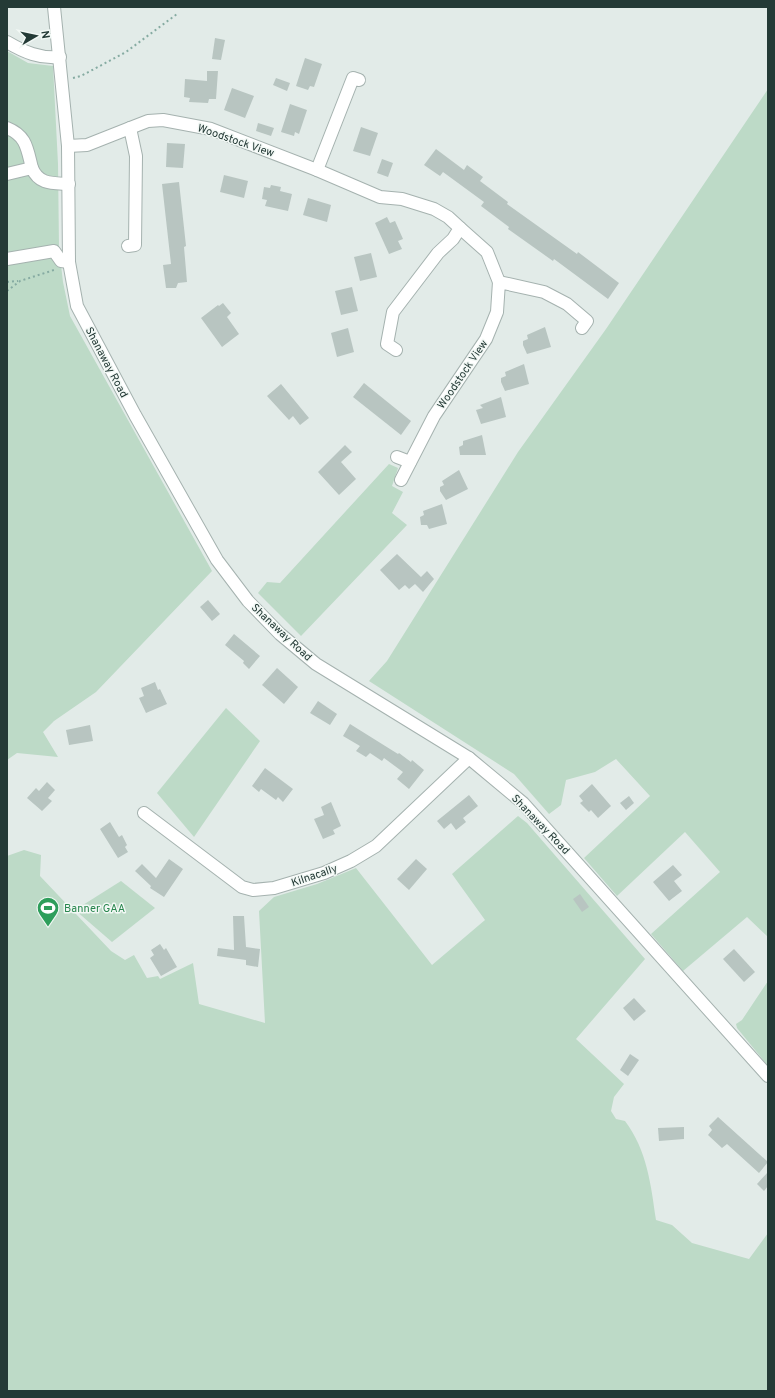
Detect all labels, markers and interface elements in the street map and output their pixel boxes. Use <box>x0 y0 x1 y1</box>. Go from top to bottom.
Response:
north arrow <box>16 16 56 56</box>
text: N <box>37 30 52 40</box>
street label: Woodstock View <box>195 121 276 161</box>
street label: Shanaway Road <box>82 325 131 400</box>
street label: Woodstock View <box>435 337 491 412</box>
street label: Shanaway Road <box>248 601 315 664</box>
street label: Shanaway Road <box>508 792 572 858</box>
street label: Kilnacally <box>289 861 339 890</box>
sports icon: Banner GAA <box>35 895 61 928</box>
place label: Banner GAA <box>64 902 125 916</box>

